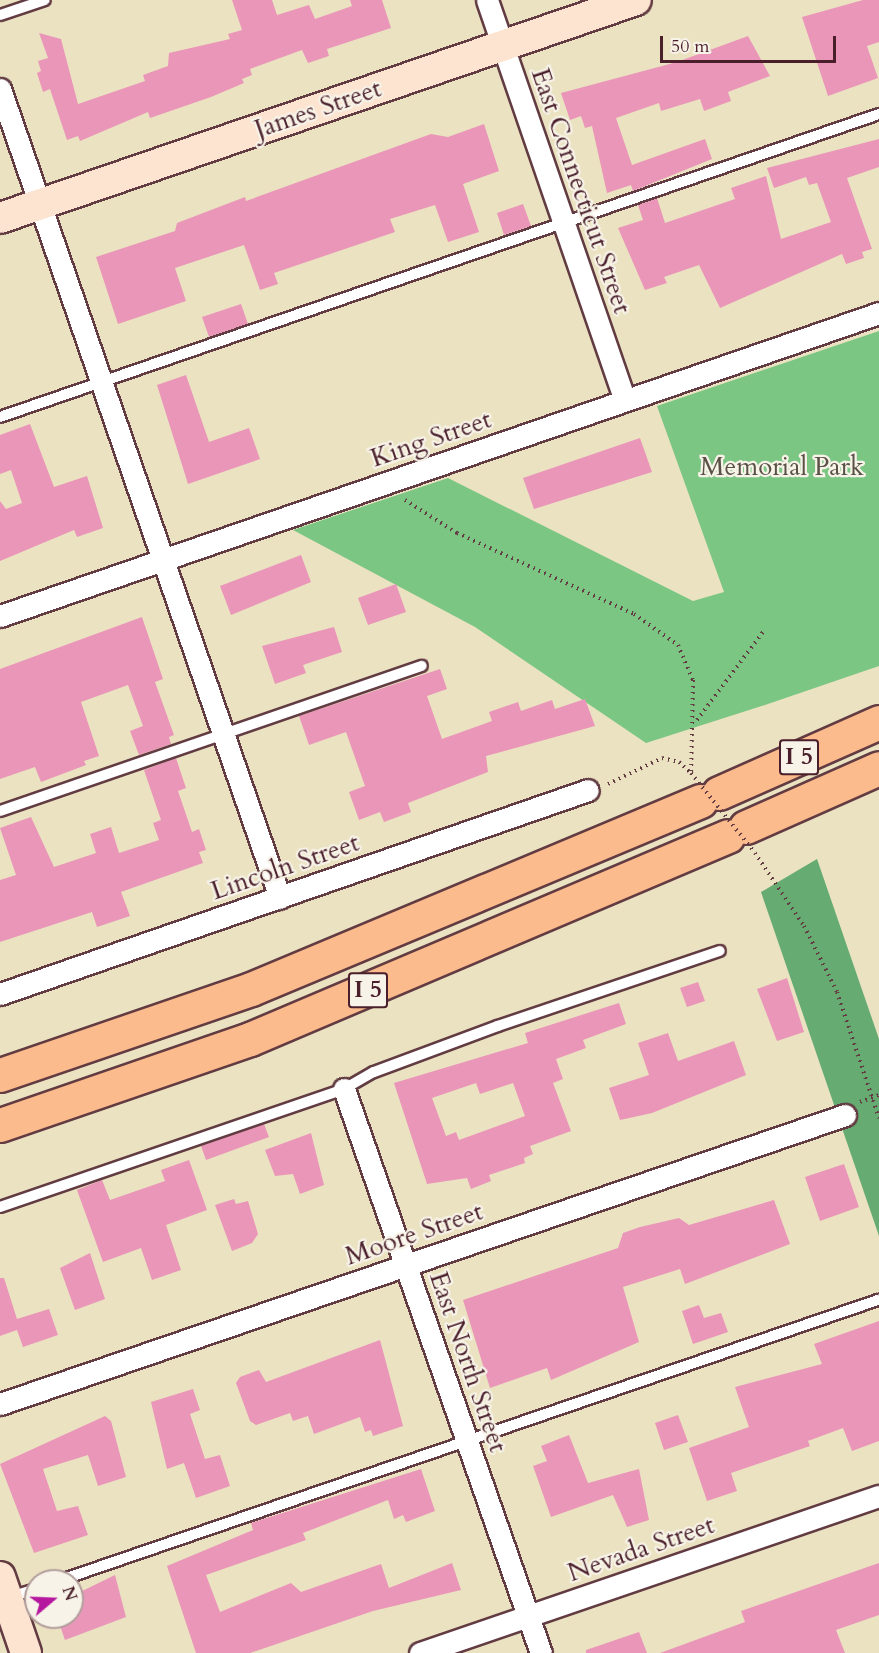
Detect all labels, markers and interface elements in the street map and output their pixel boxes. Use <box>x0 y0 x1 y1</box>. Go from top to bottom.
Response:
scale bar <box>663 24 838 62</box>
text: 50 m <box>671 34 710 59</box>
street label: East Connecticut Street <box>524 64 638 318</box>
street label: James Street <box>250 73 386 145</box>
street label: King Street <box>367 404 495 474</box>
park label: Memorial Park <box>700 451 864 483</box>
road number: I 5 <box>778 736 820 778</box>
street label: Lincoln Street <box>207 827 363 907</box>
road number: I 5 <box>347 969 389 1011</box>
street label: Moore Street <box>341 1196 487 1272</box>
street label: East North Street <box>422 1268 514 1456</box>
street label: Nevada Street <box>564 1509 718 1589</box>
north arrow <box>24 1569 84 1629</box>
text: N <box>56 1584 82 1604</box>

